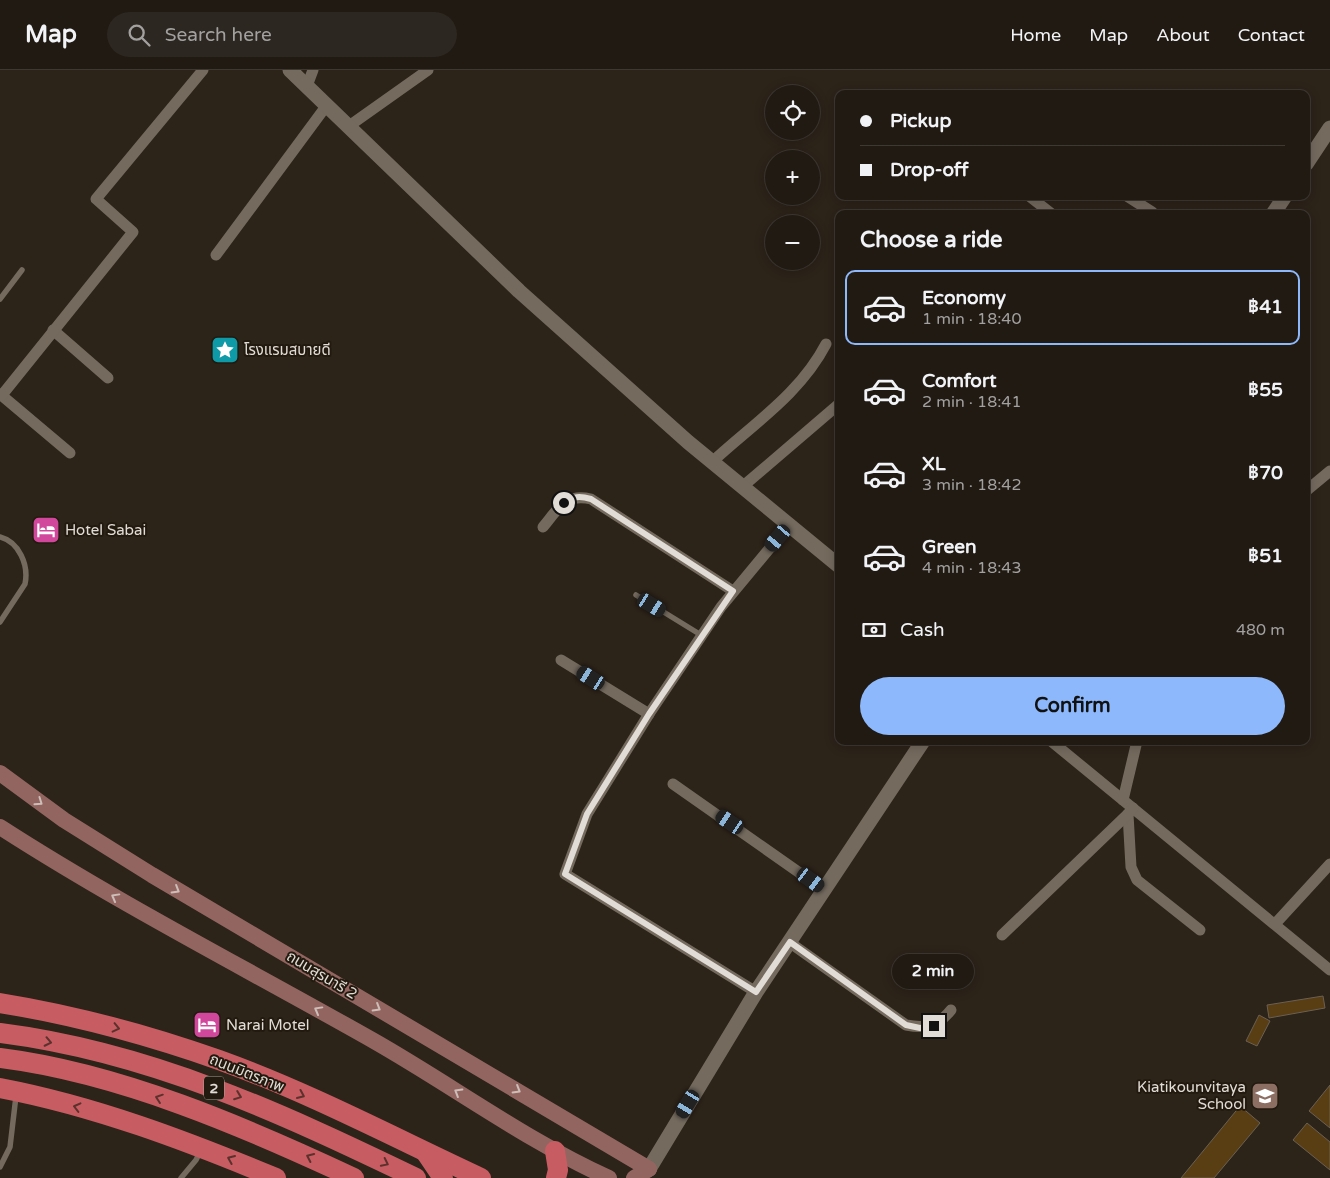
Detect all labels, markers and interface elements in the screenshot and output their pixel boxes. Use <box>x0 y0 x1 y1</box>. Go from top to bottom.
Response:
search box <box>107 12 457 57</box>
text: Map <box>25 20 77 49</box>
icon: search <box>125 21 153 49</box>
text: Search here <box>165 24 272 46</box>
text: Home <box>1010 24 1061 46</box>
text: Map <box>1089 24 1128 46</box>
text: About <box>1156 24 1210 46</box>
text: Contact <box>1238 24 1305 46</box>
map controls <box>765 85 820 270</box>
button: locate <box>765 85 820 140</box>
text: Pickup <box>890 110 951 132</box>
button: + <box>765 150 820 205</box>
text: Drop-off <box>890 159 969 181</box>
button: − <box>765 215 820 270</box>
text: Choose a ride <box>860 227 1003 253</box>
icon: car <box>862 285 907 330</box>
text: Economy <box>922 287 1006 309</box>
text: ฿41 <box>1248 296 1283 318</box>
text: 1 min · 18:40 <box>922 309 1021 329</box>
place icon: โรงแรมสบายดี <box>210 335 240 365</box>
place label: โรงแรมสบายดี <box>244 341 331 359</box>
icon: car <box>862 368 907 413</box>
text: Comfort <box>922 370 996 392</box>
text: ฿55 <box>1248 379 1283 401</box>
text: 2 min · 18:41 <box>922 392 1021 412</box>
icon: car <box>862 451 907 496</box>
text: XL <box>922 453 946 475</box>
text: ฿70 <box>1248 462 1283 484</box>
text: 3 min · 18:42 <box>922 475 1021 495</box>
route start <box>553 492 575 514</box>
hotel icon: Hotel Sabai <box>31 515 61 545</box>
place label: Hotel Sabai <box>65 521 146 539</box>
car <box>762 522 793 554</box>
icon: car <box>862 534 907 579</box>
text: Green <box>922 536 976 558</box>
text: ฿51 <box>1248 545 1283 567</box>
text: 4 min · 18:43 <box>922 558 1021 578</box>
car <box>635 591 668 619</box>
icon: cash <box>860 616 888 644</box>
text: Cash <box>900 619 945 641</box>
text: 480 m <box>1236 620 1285 640</box>
car <box>574 664 607 692</box>
button: Confirm <box>860 677 1285 735</box>
one-way arrow <box>33 796 43 805</box>
car <box>713 807 746 837</box>
car <box>794 865 827 895</box>
one-way arrow <box>171 883 180 893</box>
one-way arrow <box>112 893 121 903</box>
street label: ถนนสุรนารี 2 <box>283 947 361 1003</box>
callout: 2 min <box>893 954 975 988</box>
text: 2 min <box>912 961 954 981</box>
one-way arrow <box>371 1001 380 1011</box>
one-way arrow <box>315 1007 324 1017</box>
hotel icon: Narai Motel <box>192 1010 222 1040</box>
route end <box>923 1015 945 1037</box>
place label: Narai Motel <box>226 1016 309 1034</box>
one-way arrow <box>112 1022 121 1033</box>
one-way arrow <box>43 1036 52 1047</box>
street label: ถนนมิตรภาพ <box>207 1050 287 1096</box>
road number: 2 <box>204 1076 224 1100</box>
place label: Kiatikounvitaya School <box>1137 1078 1246 1113</box>
school or university icon: Kiatikounvitaya School <box>1250 1081 1280 1111</box>
one-way arrow <box>511 1084 520 1094</box>
car <box>673 1087 702 1121</box>
one-way arrow <box>296 1089 305 1099</box>
one-way arrow <box>455 1089 464 1099</box>
one-way arrow <box>233 1090 241 1100</box>
one-way arrow <box>155 1094 164 1104</box>
one-way arrow <box>73 1102 82 1113</box>
one-way arrow <box>306 1153 315 1163</box>
one-way arrow <box>227 1155 236 1166</box>
one-way arrow <box>380 1157 389 1167</box>

